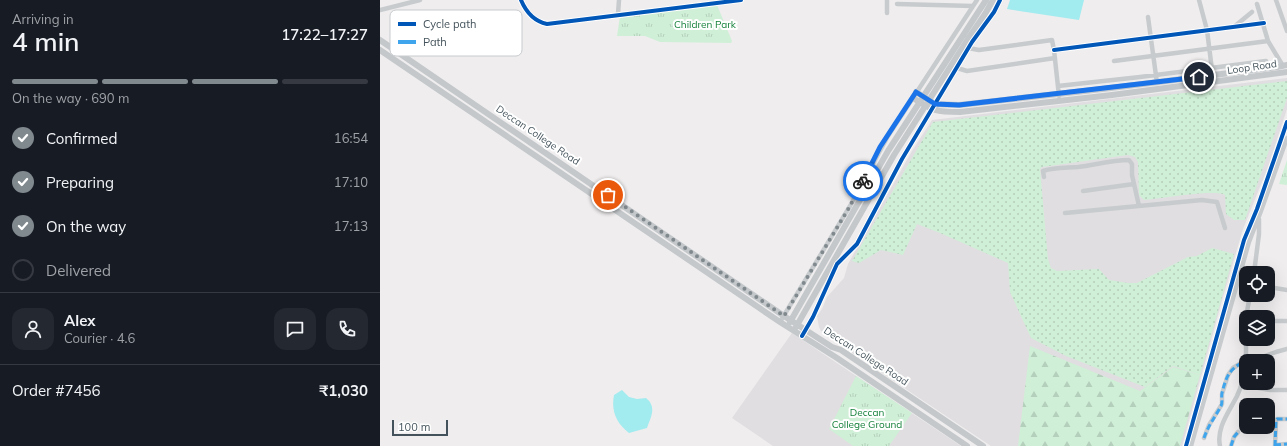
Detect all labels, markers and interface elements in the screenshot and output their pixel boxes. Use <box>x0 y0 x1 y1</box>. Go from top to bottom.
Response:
legend <box>390 10 522 56</box>
text: Arriving in <box>12 11 74 27</box>
text: Cycle path <box>423 17 476 31</box>
park label: Children Park <box>674 18 737 31</box>
text: 4 min <box>12 25 80 58</box>
text: 17:22–17:27 <box>281 25 368 44</box>
text: Path <box>423 35 447 49</box>
street label: Loop Road <box>1226 57 1278 77</box>
pin <box>1182 60 1216 94</box>
icon: home <box>1188 66 1210 88</box>
text: On the way · 690 m <box>12 90 129 106</box>
street label: Deccan College Road <box>494 102 582 168</box>
icon: check <box>12 127 34 149</box>
text: Confirmed <box>46 129 117 148</box>
text: 16:54 <box>334 130 368 146</box>
courier <box>843 161 883 201</box>
icon: bike <box>852 170 874 192</box>
icon: check <box>12 171 34 193</box>
text: Preparing <box>46 173 114 192</box>
text: 17:10 <box>334 174 368 190</box>
pin <box>591 178 625 212</box>
icon: bag <box>597 184 619 206</box>
icon: check <box>12 215 34 237</box>
text: On the way <box>46 217 126 236</box>
text: 17:13 <box>334 218 368 234</box>
text: Delivered <box>46 261 111 280</box>
map controls <box>1239 266 1275 434</box>
button: locate <box>1239 266 1275 302</box>
button: person <box>12 308 54 350</box>
button: chat <box>274 308 316 350</box>
button: phone <box>326 308 368 350</box>
button: layers <box>1239 310 1275 346</box>
text: Alex <box>64 311 96 330</box>
street label: Deccan College Road <box>821 324 911 388</box>
text: Courier · 4.6 <box>64 330 135 346</box>
button: + <box>1239 354 1275 390</box>
text: Order #7456 <box>12 381 100 400</box>
text: ₹1,030 <box>319 381 368 400</box>
button: − <box>1239 398 1275 434</box>
park label: Deccan College Ground <box>832 406 902 431</box>
scale bar <box>392 418 448 437</box>
text: 100 m <box>398 420 430 434</box>

